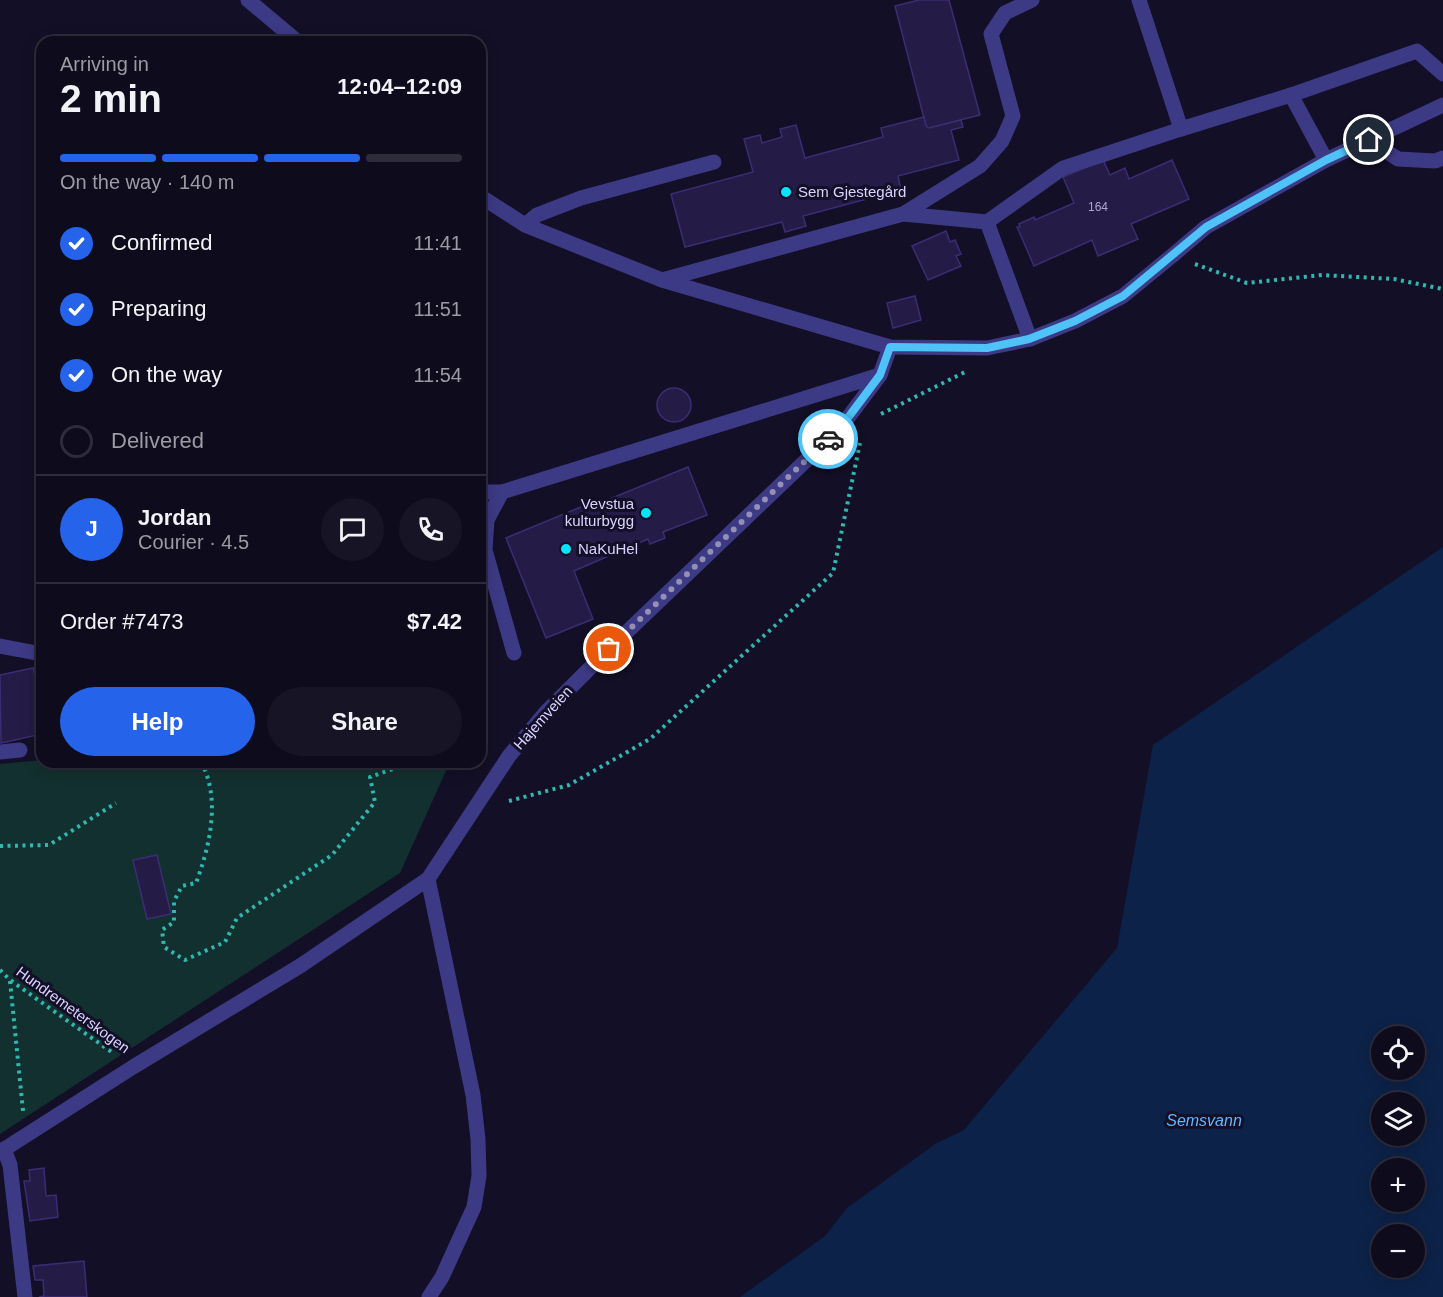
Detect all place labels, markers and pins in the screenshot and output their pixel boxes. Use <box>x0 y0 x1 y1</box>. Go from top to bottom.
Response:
pin <box>1343 114 1394 165</box>
place label: Sem Gjestegård <box>798 183 906 200</box>
marker: Sem Gjestegård <box>779 185 793 199</box>
place label: Vevstua kulturbygg <box>565 495 635 529</box>
marker: Vevstua kulturbygg <box>639 506 653 520</box>
place label: NaKuHel <box>578 540 638 557</box>
marker: NaKuHel <box>559 542 573 556</box>
pin <box>583 623 634 674</box>

